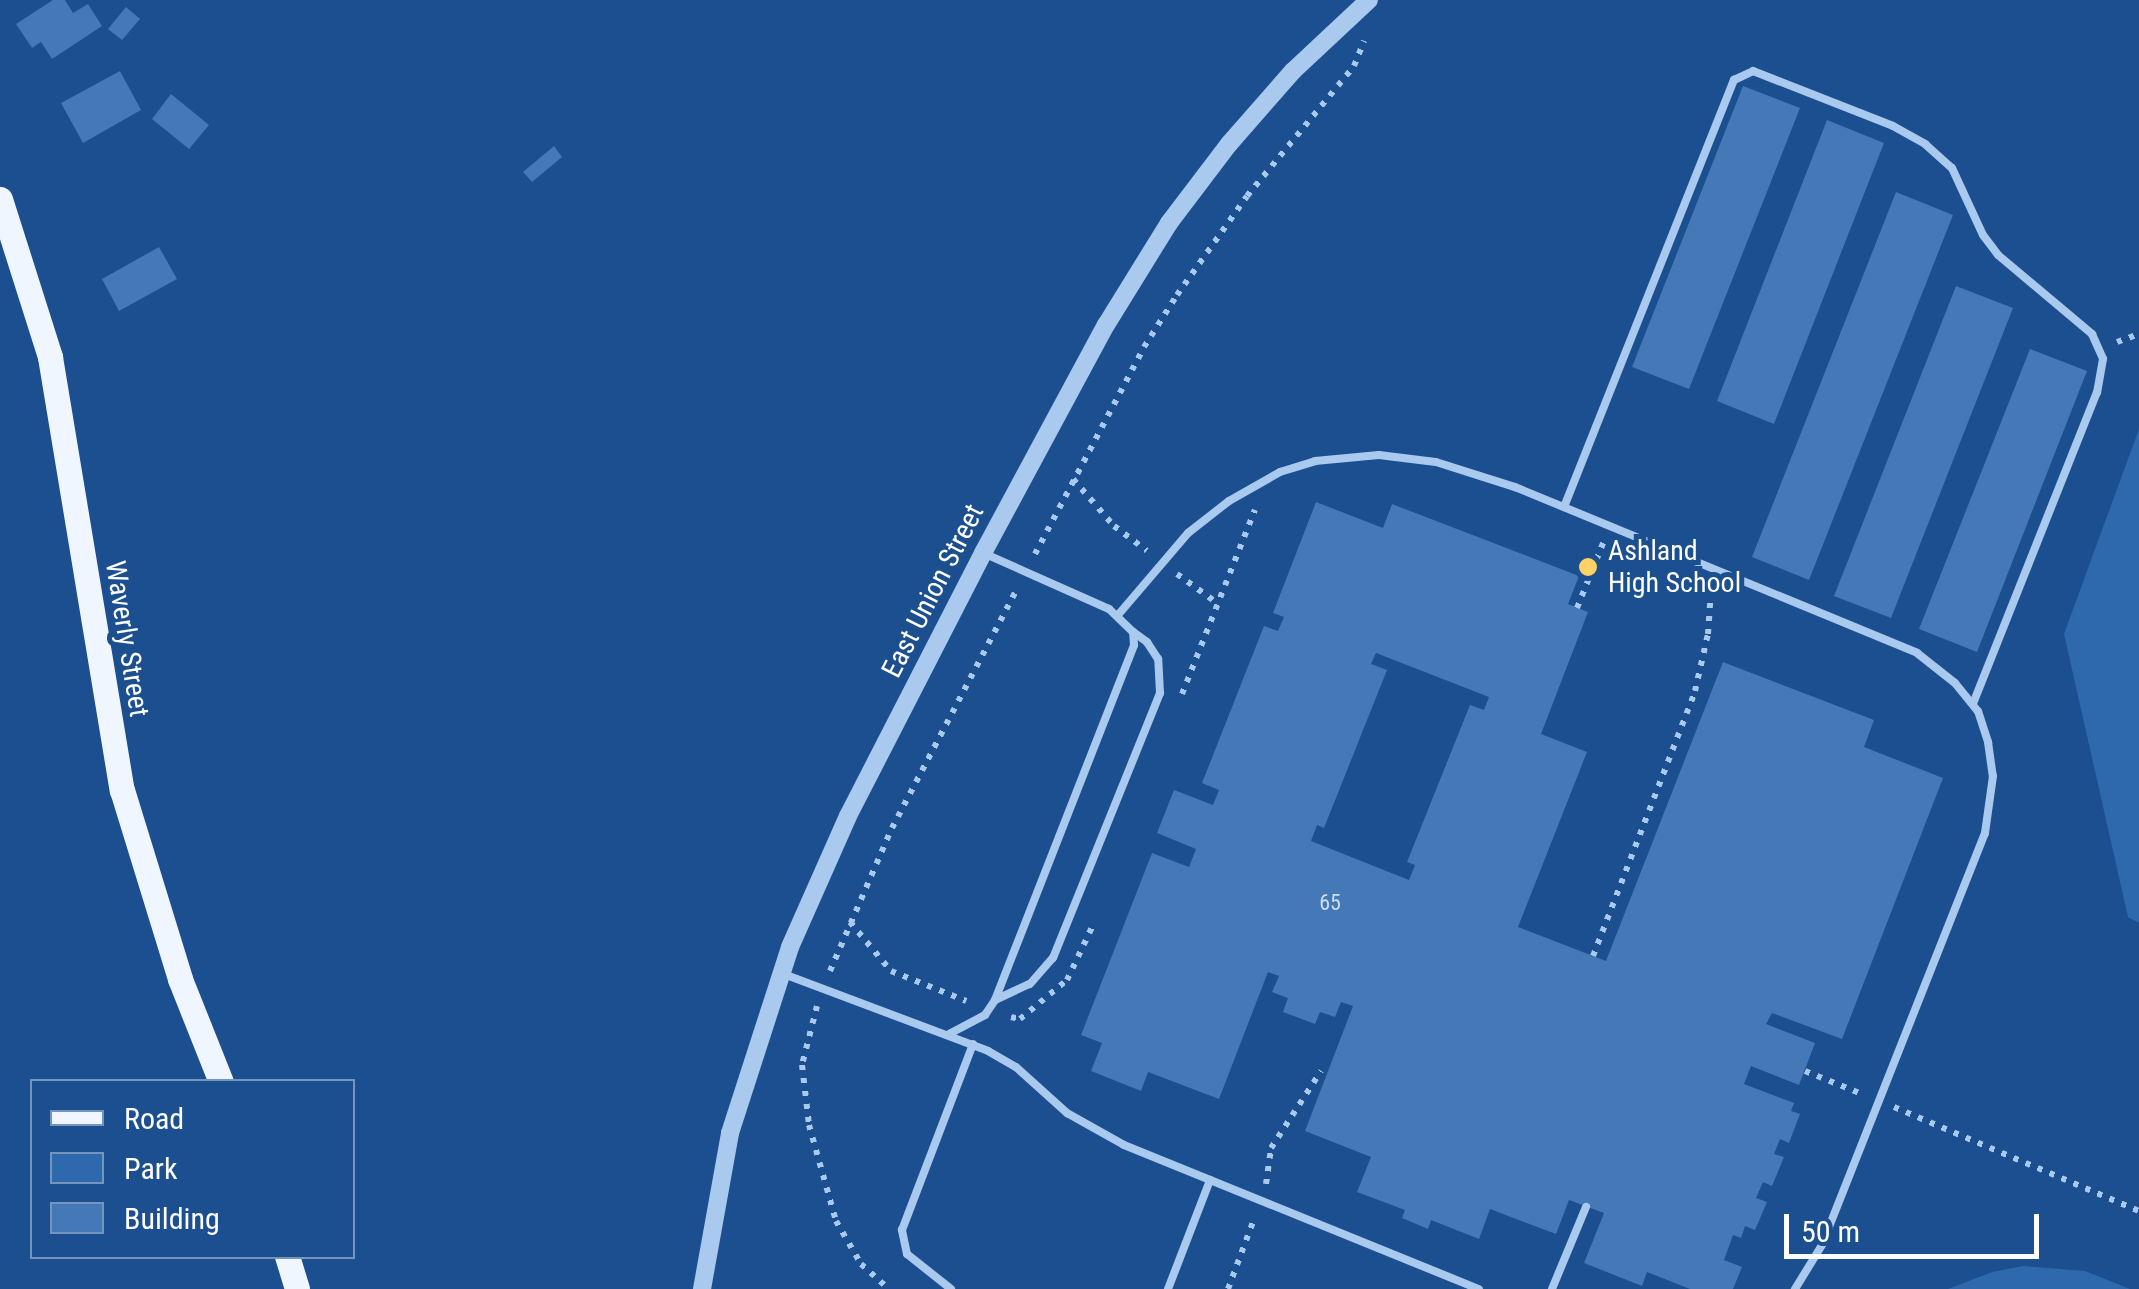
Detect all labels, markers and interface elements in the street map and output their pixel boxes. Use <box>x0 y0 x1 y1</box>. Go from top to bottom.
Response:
street label: East Union Street <box>875 499 991 683</box>
place label: Ashland High School <box>1608 534 1741 600</box>
marker: Ashland High School <box>1577 556 1599 578</box>
street label: Waverly Street <box>98 559 156 719</box>
house number: 65 <box>1319 890 1341 916</box>
legend <box>30 1079 355 1259</box>
text: Road <box>124 1101 184 1136</box>
text: Park <box>124 1151 178 1186</box>
scale bar <box>1789 1194 2044 1256</box>
text: Building <box>124 1201 220 1236</box>
text: 50 m <box>1801 1214 1860 1249</box>

